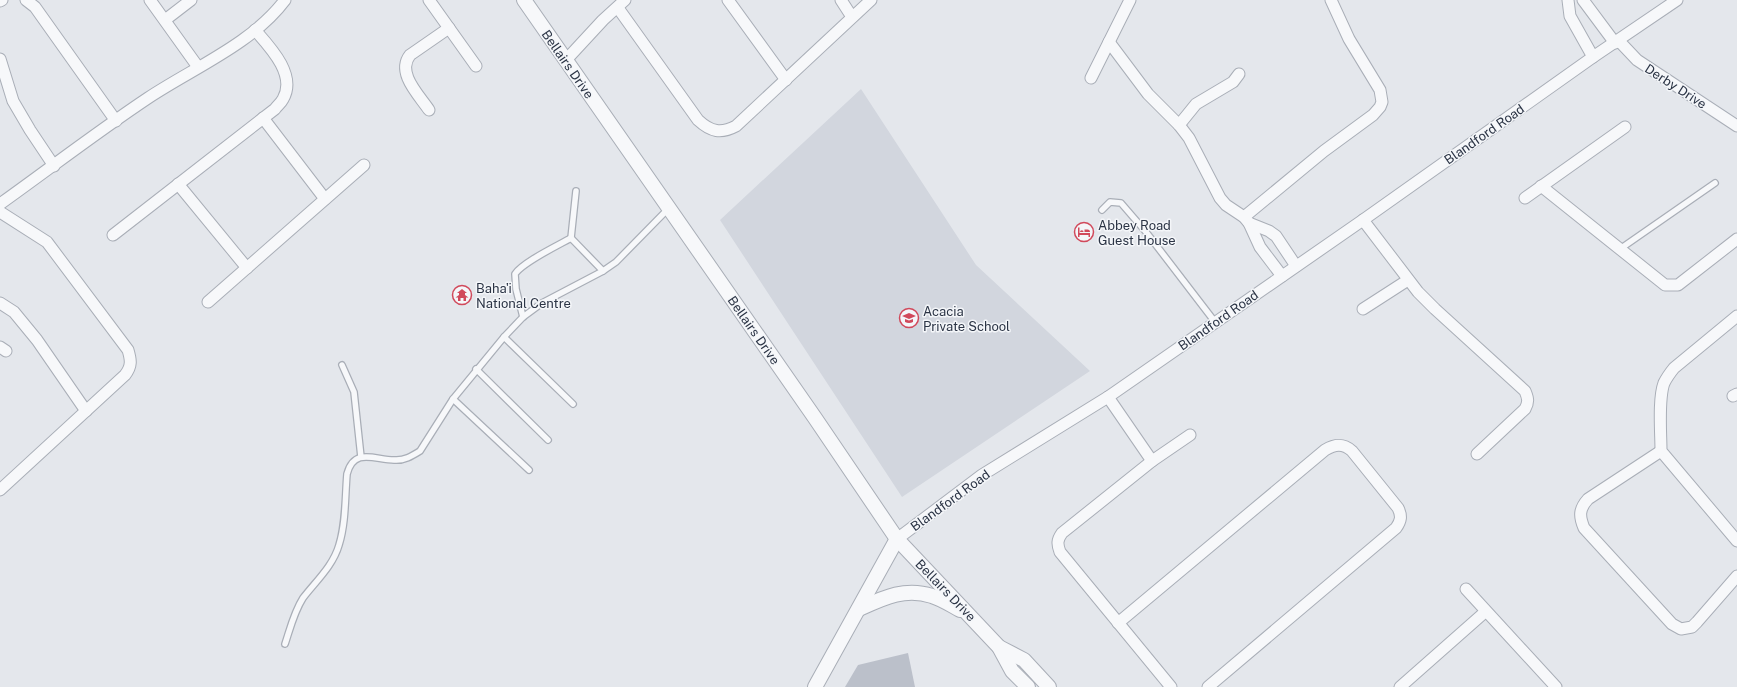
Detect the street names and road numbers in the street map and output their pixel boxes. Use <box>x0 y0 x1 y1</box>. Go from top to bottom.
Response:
street label: Bellairs Drive <box>538 27 597 101</box>
street label: Derby Drive <box>1642 61 1709 112</box>
street label: Blandford Road <box>1441 101 1527 168</box>
street label: Blandford Road <box>1175 287 1261 354</box>
street label: Bellairs Drive <box>724 293 783 367</box>
street label: Blandford Road <box>908 467 993 534</box>
street label: Bellairs Drive <box>912 556 979 624</box>

